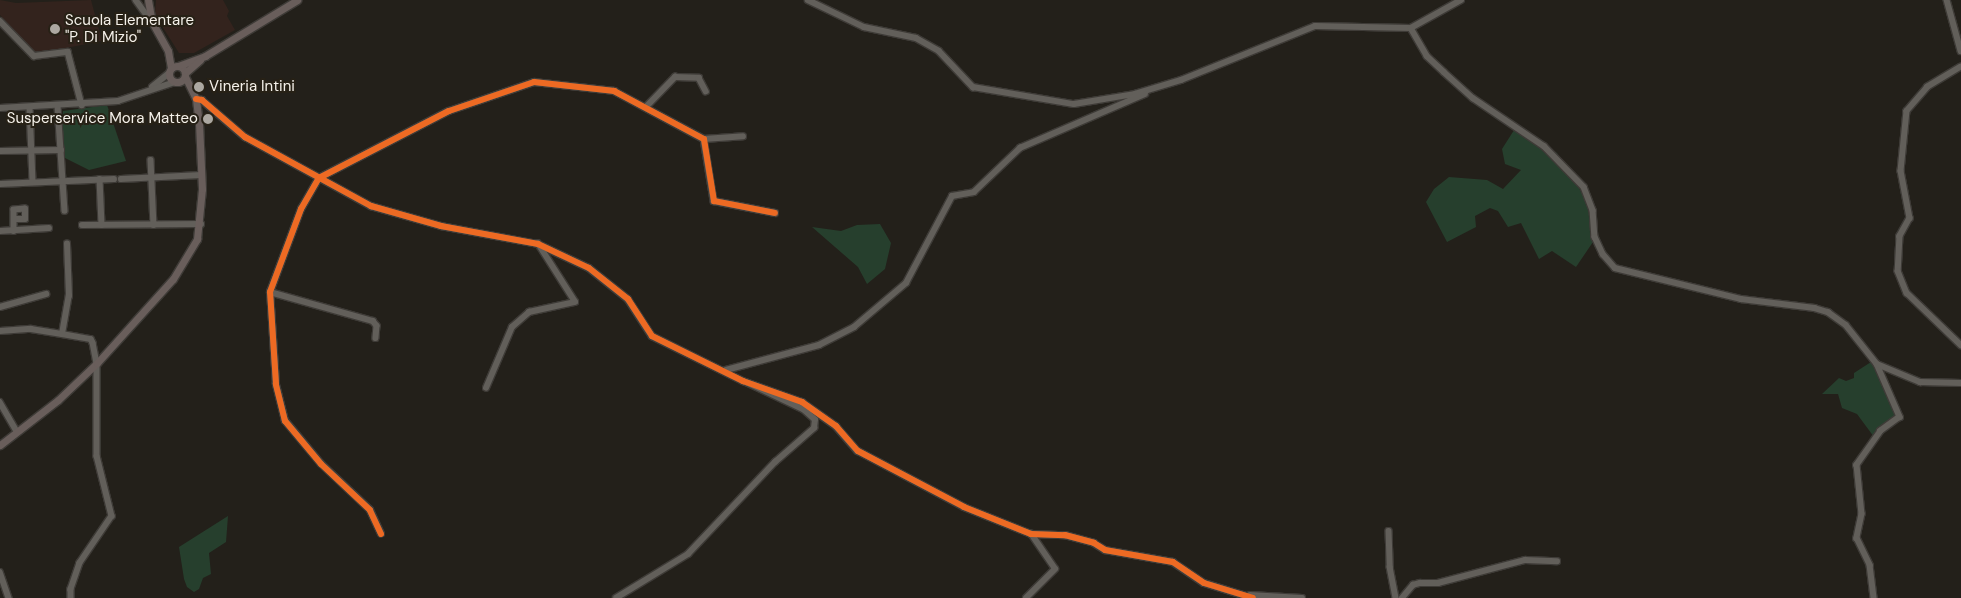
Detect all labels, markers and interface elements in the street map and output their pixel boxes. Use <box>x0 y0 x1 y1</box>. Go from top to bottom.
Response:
place label: Scuola Elementare "P. Di Mizio" <box>65 11 194 46</box>
marker: Scuola Elementare "P. Di Mizio" <box>49 23 61 35</box>
place label: Vineria Intini <box>209 78 295 96</box>
marker: Vineria Intini <box>193 81 205 93</box>
place label: Susperservice Mora Matteo <box>7 110 198 128</box>
marker: Susperservice Mora Matteo <box>202 113 214 125</box>

